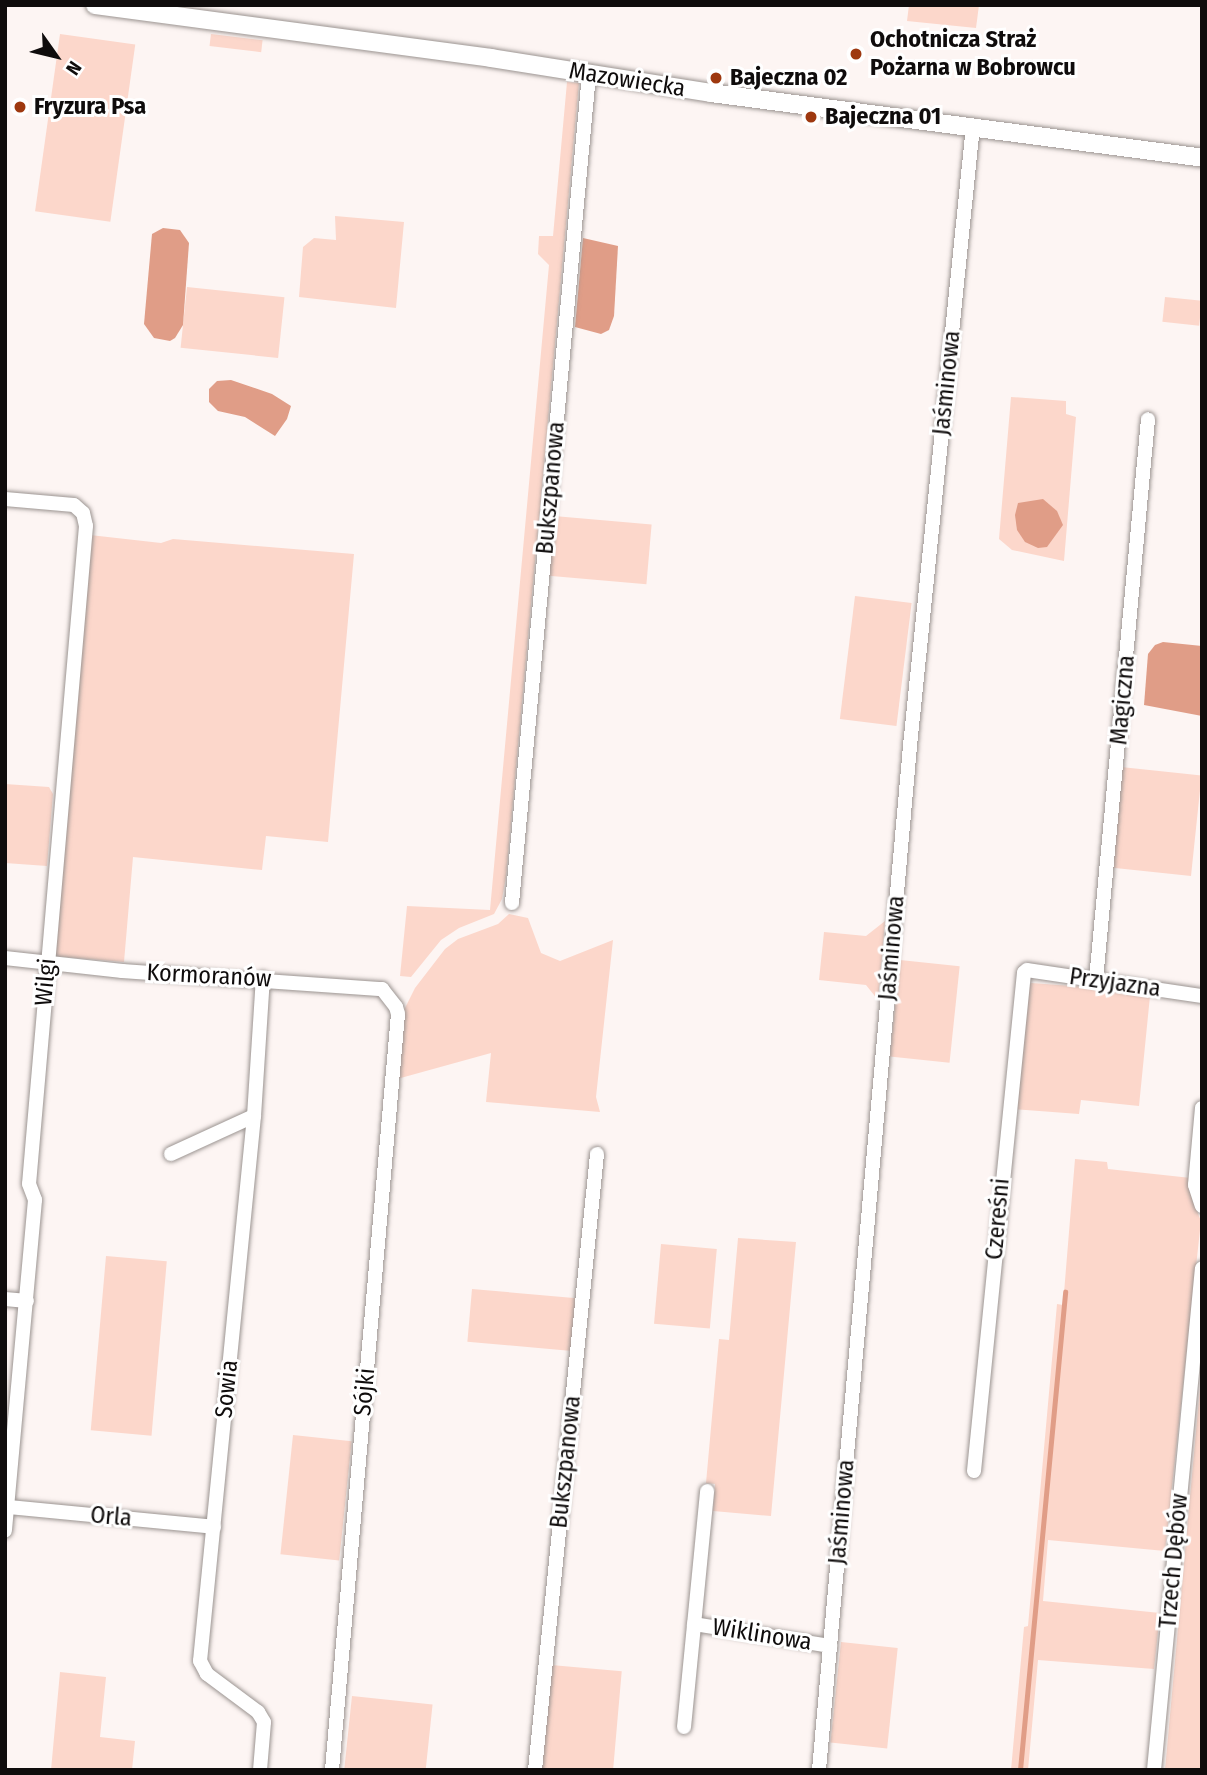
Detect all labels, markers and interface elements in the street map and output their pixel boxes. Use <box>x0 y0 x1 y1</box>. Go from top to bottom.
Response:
north arrow <box>21 21 91 91</box>
place label: Ochotnicza Straż Pożarna w Bobrowcu <box>870 26 1076 82</box>
marker: Ochotnicza Straż Pożarna w Bobrowcu <box>848 46 864 62</box>
text: N <box>61 57 87 79</box>
street label: Mazowiecka <box>567 57 687 103</box>
place label: Bajeczna 02 <box>730 64 847 92</box>
marker: Bajeczna 02 <box>708 70 724 86</box>
place label: Fryzura Psa <box>34 93 146 121</box>
marker: Fryzura Psa <box>12 99 28 115</box>
place label: Bajeczna 01 <box>825 103 941 131</box>
marker: Bajeczna 01 <box>803 109 819 125</box>
street label: Jaśminowa <box>927 329 967 437</box>
street label: Bukszpanowa <box>531 420 571 556</box>
street label: Magiczna <box>1105 654 1141 746</box>
street label: Jaśminowa <box>873 894 911 1002</box>
street label: Wilgi <box>30 957 62 1007</box>
street label: Kormoranów <box>146 958 272 994</box>
street label: Przyjazna <box>1067 962 1163 1004</box>
street label: Czereśni <box>980 1177 1016 1261</box>
street label: Sowia <box>210 1359 244 1419</box>
street label: Sójki <box>349 1367 381 1417</box>
street label: Bukszpanowa <box>545 1394 587 1530</box>
street label: Jaśminowa <box>823 1458 861 1566</box>
street label: Trzech Dębów <box>1154 1492 1194 1630</box>
street label: Orla <box>89 1501 133 1533</box>
street label: Wiklinowa <box>710 1613 814 1657</box>

